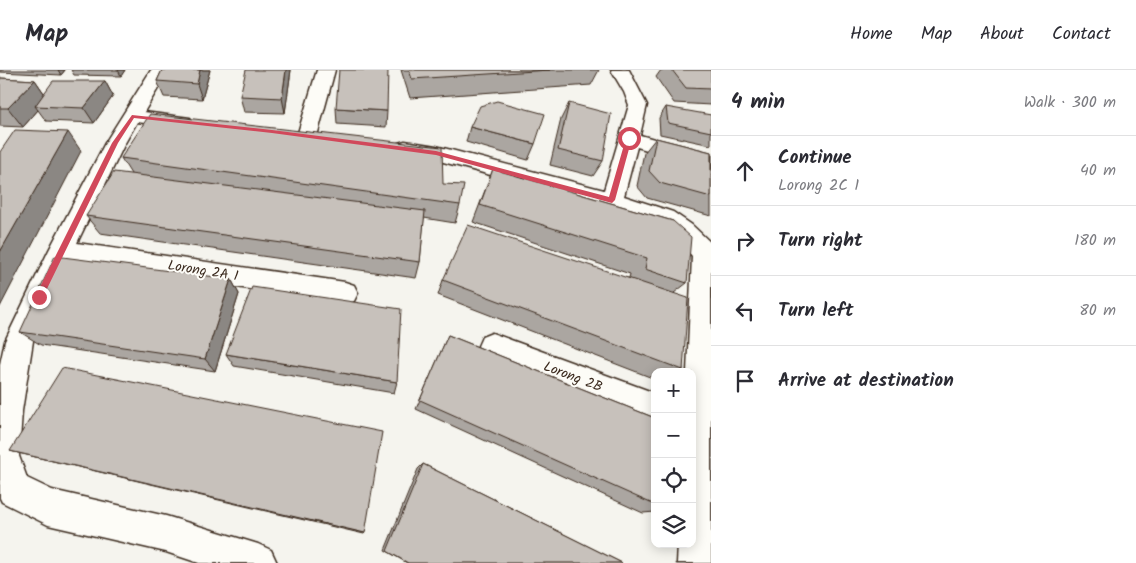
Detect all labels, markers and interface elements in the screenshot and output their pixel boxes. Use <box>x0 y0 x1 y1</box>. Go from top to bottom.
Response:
text: Map <box>25 15 68 54</box>
text: Home <box>850 20 893 49</box>
text: Map <box>921 20 952 49</box>
text: About <box>980 20 1024 49</box>
text: Contact <box>1052 20 1111 49</box>
text: 4 min <box>731 86 785 119</box>
text: Walk · 300 m <box>1024 90 1116 115</box>
route start <box>618 127 641 150</box>
text: Continue <box>778 143 851 173</box>
icon: ahead <box>731 157 759 185</box>
text: 40 m <box>1080 158 1116 183</box>
text: Lorong 2C 1 <box>778 173 859 198</box>
text: Turn right <box>778 226 863 256</box>
icon: right <box>731 227 759 255</box>
text: 180 m <box>1074 228 1116 253</box>
street label: Lorong 2A 1 <box>166 255 240 287</box>
route end <box>28 286 51 309</box>
text: Turn left <box>778 296 853 326</box>
icon: left <box>731 297 759 325</box>
text: 80 m <box>1079 298 1116 323</box>
street label: Lorong 2B <box>540 356 606 398</box>
text: Arrive at destination <box>778 366 954 396</box>
icon: arrive <box>731 367 759 395</box>
map controls <box>651 368 696 548</box>
button: + <box>651 368 696 413</box>
button: − <box>651 413 696 458</box>
button: locate <box>651 458 696 503</box>
button: layers <box>651 503 696 548</box>

